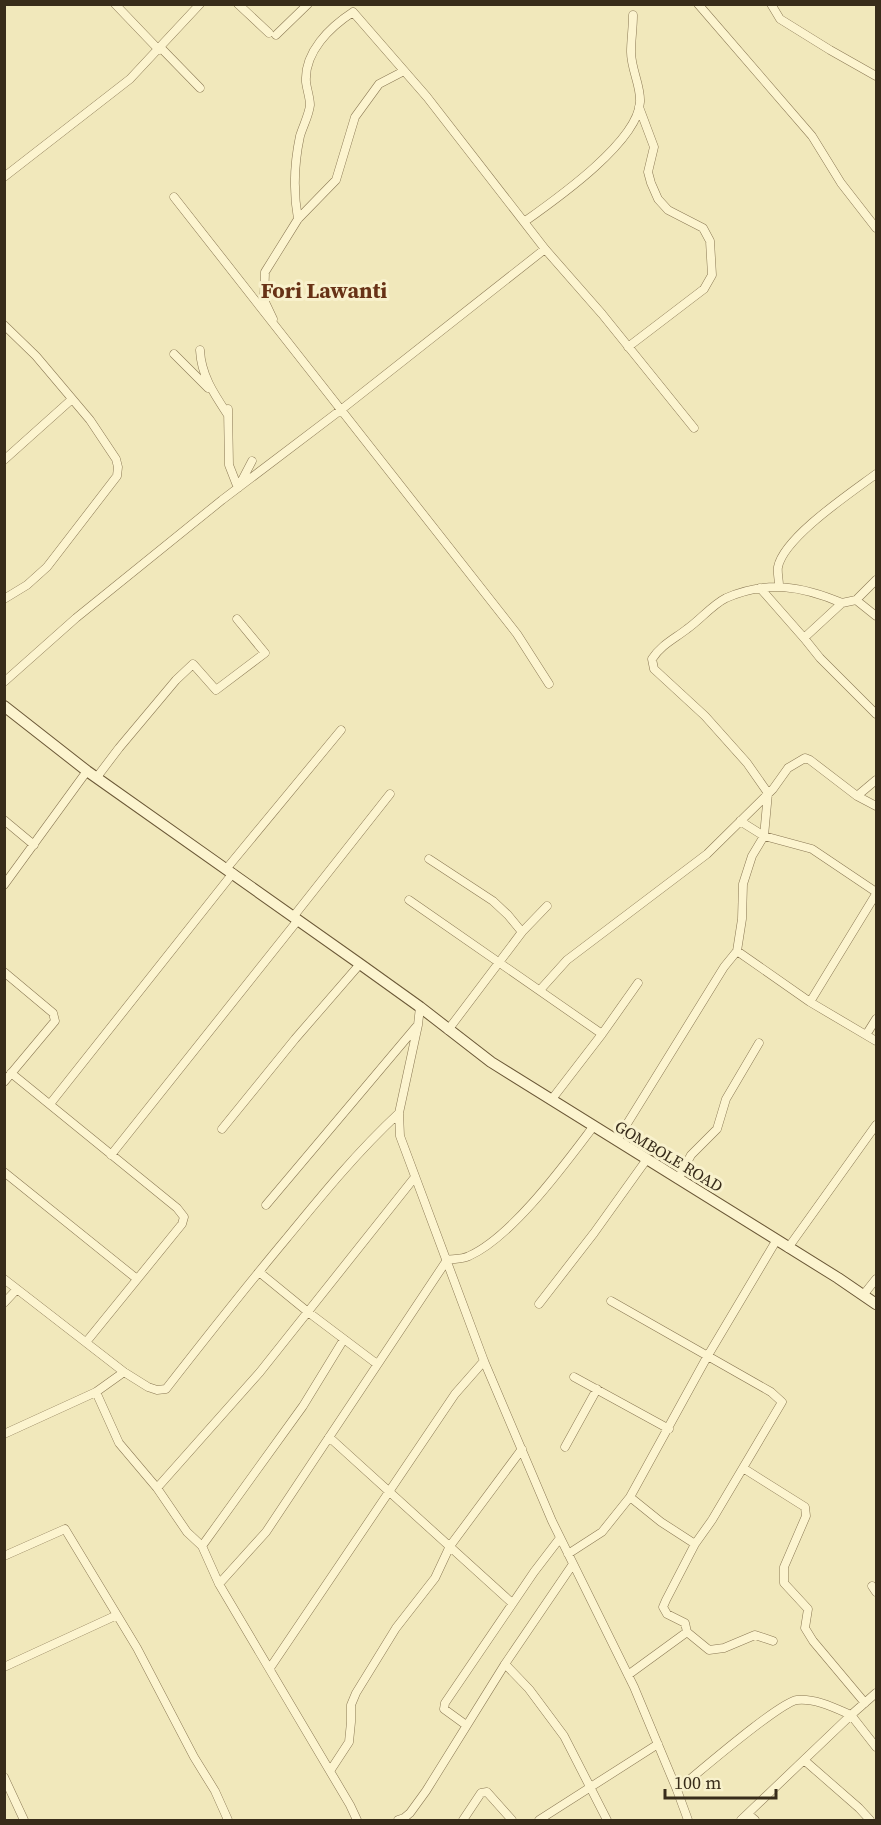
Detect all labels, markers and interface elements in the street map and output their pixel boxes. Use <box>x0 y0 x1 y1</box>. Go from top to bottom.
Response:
district label: Fori Lawanti <box>261 275 387 305</box>
street label: GOMBOLE ROAD <box>611 1115 727 1197</box>
scale bar <box>665 1762 776 1800</box>
text: 100 m <box>674 1770 721 1795</box>

